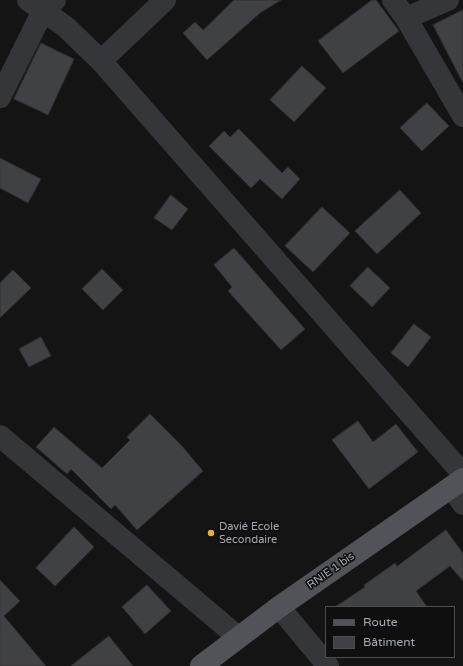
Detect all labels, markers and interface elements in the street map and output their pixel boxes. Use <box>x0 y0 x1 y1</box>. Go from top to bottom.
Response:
place label: Davié Ecole Secondaire <box>219 520 279 546</box>
marker: Davié Ecole Secondaire <box>206 528 216 538</box>
street label: RNIE 1 bis <box>305 550 357 592</box>
legend <box>325 606 455 658</box>
text: Route <box>363 615 397 629</box>
text: Bâtiment <box>363 635 415 649</box>

